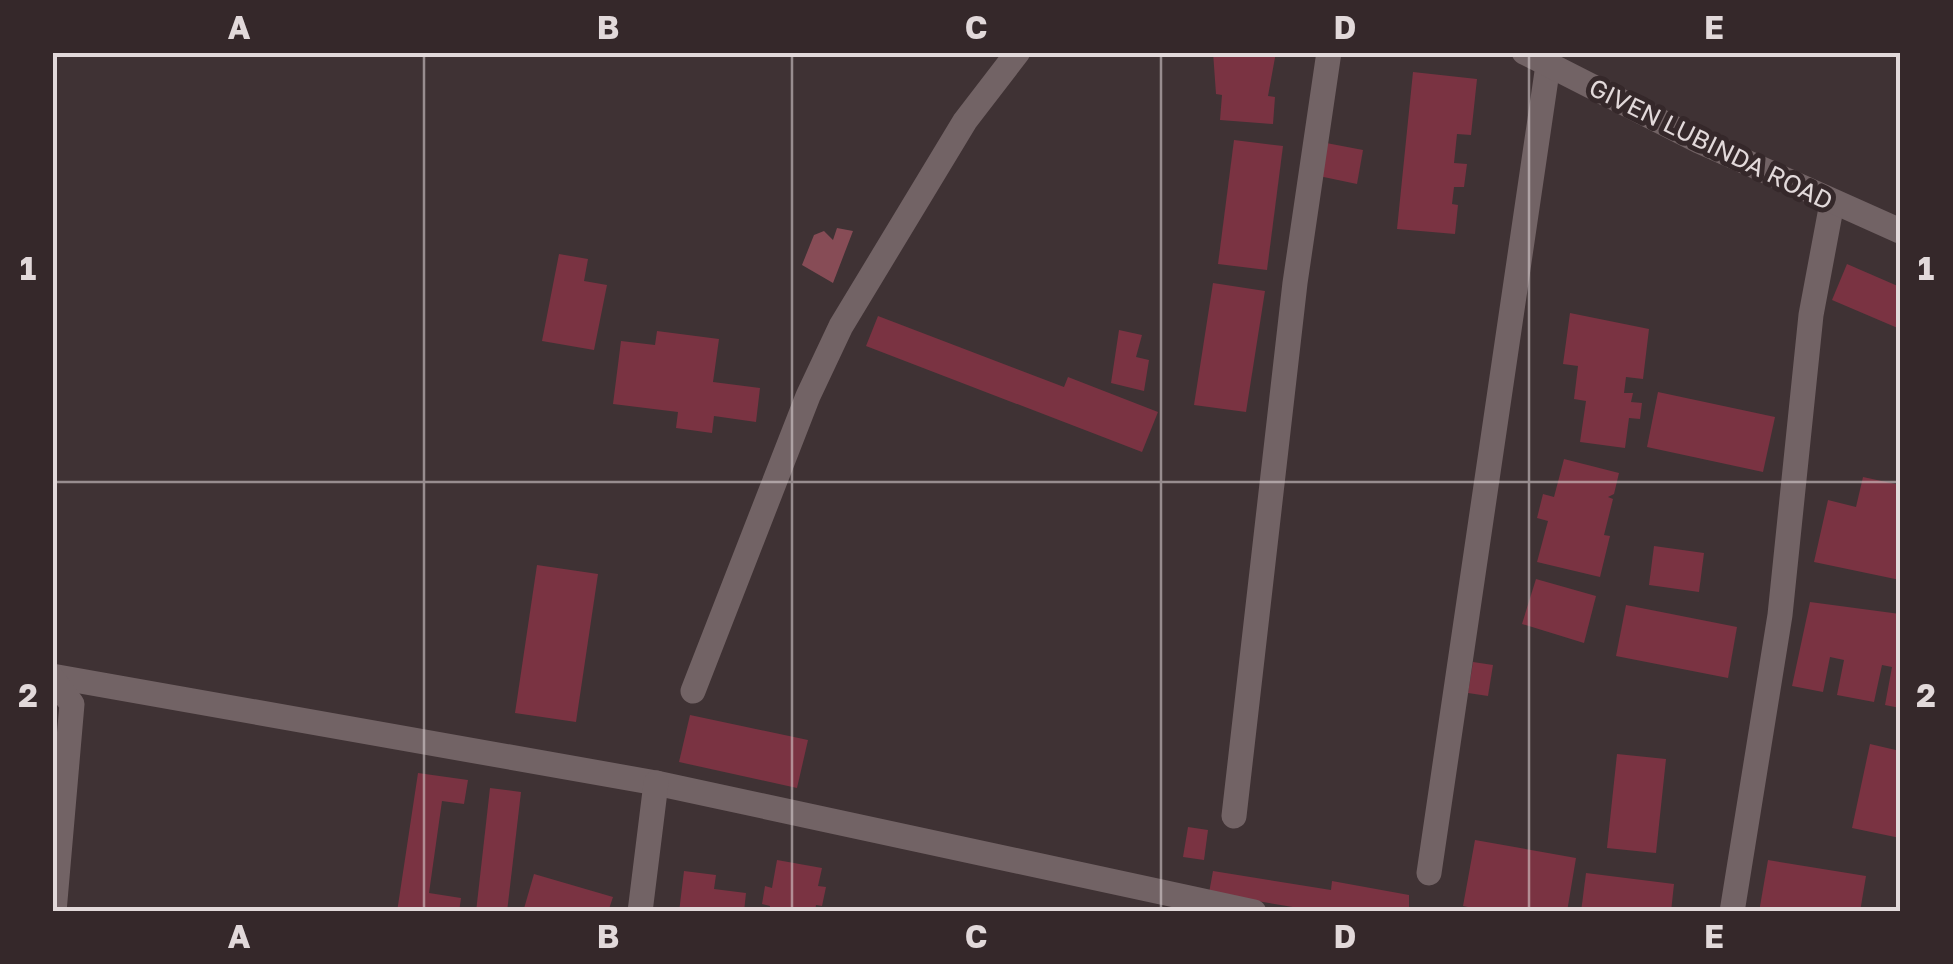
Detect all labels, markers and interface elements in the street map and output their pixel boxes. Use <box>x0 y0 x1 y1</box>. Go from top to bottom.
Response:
text: A <box>228 8 251 46</box>
text: B <box>597 8 619 46</box>
text: C <box>965 8 987 46</box>
text: D <box>1334 8 1356 46</box>
text: E <box>1704 8 1724 46</box>
street label: GIVEN LUBINDA ROAD <box>1584 71 1838 216</box>
text: 1 <box>20 249 36 287</box>
text: 1 <box>1918 249 1934 287</box>
text: 2 <box>18 676 38 714</box>
text: 2 <box>1916 676 1936 714</box>
text: A <box>228 917 251 955</box>
text: B <box>597 917 619 955</box>
text: C <box>965 917 987 955</box>
text: D <box>1334 917 1356 955</box>
text: E <box>1704 917 1724 955</box>

